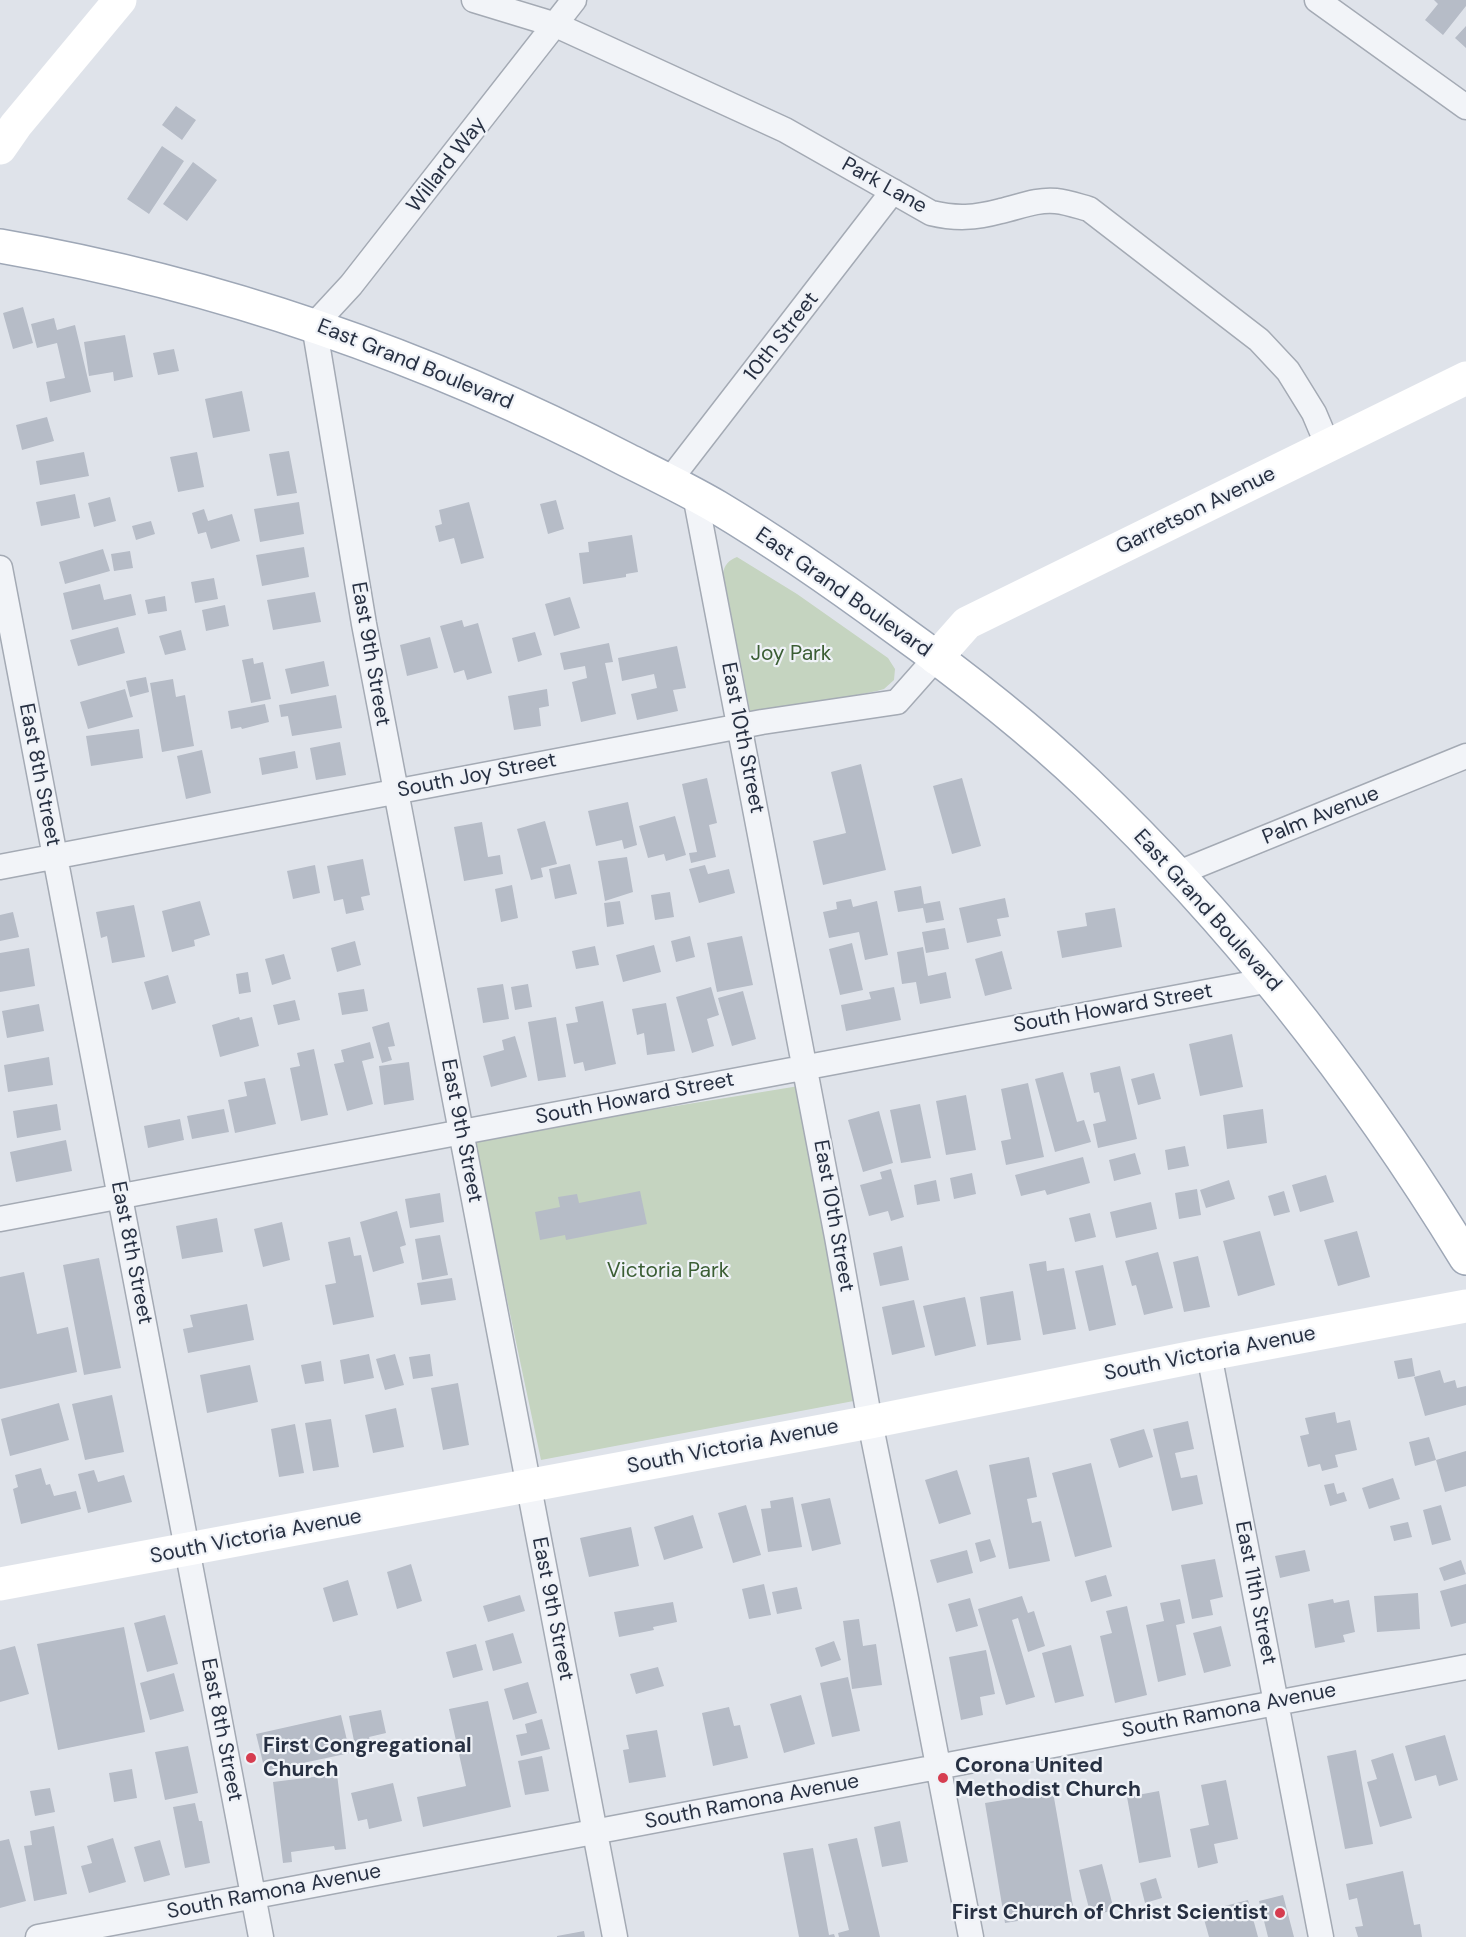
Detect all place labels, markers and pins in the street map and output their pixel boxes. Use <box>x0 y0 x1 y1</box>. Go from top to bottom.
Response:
place label: First Congregational Church <box>263 1733 472 1783</box>
marker: First Congregational Church <box>244 1751 258 1765</box>
place label: Corona United Methodist Church <box>955 1753 1141 1803</box>
marker: Corona United Methodist Church <box>936 1771 950 1785</box>
place label: First Church of Christ Scientist <box>952 1900 1268 1926</box>
marker: First Church of Christ Scientist <box>1273 1906 1287 1920</box>

